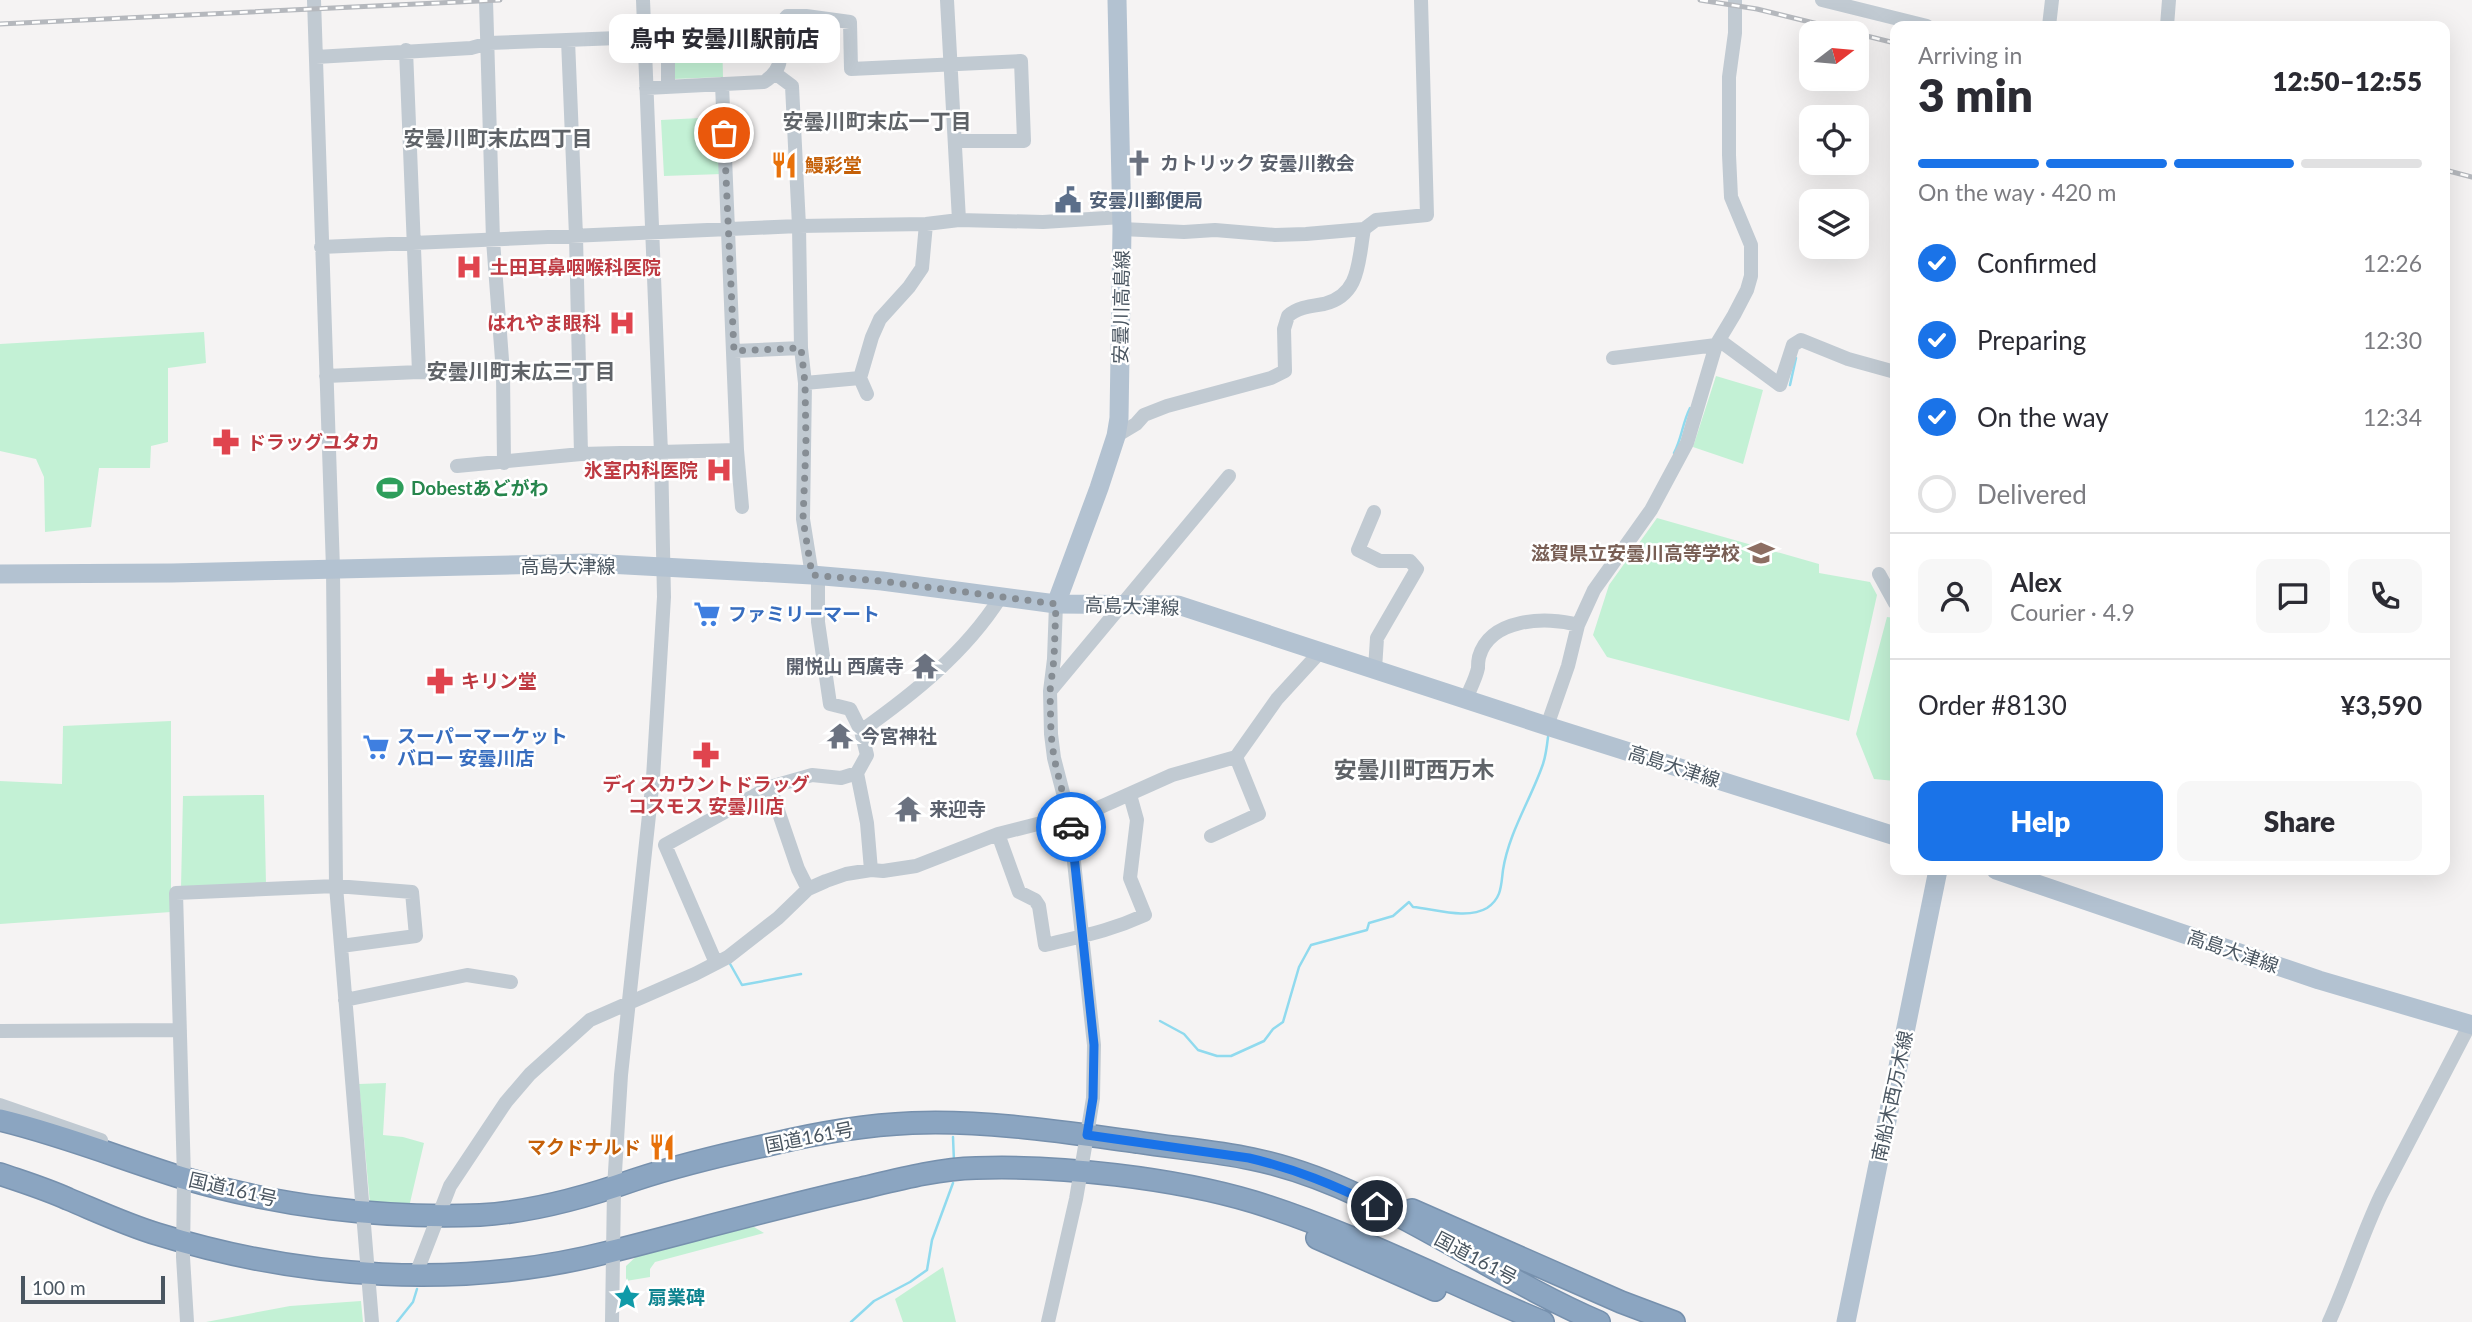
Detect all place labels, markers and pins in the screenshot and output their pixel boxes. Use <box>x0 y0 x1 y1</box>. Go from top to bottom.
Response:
callout: 鳥中 安曇川駅前店 <box>608 14 840 63</box>
pin <box>694 103 754 163</box>
church icon: カトリック 安曇川教会 <box>1124 148 1154 178</box>
restaurant icon: 鰻彩堂 <box>769 150 799 180</box>
place label: カトリック 安曇川教会 <box>1160 151 1355 174</box>
place label: 鰻彩堂 <box>805 153 862 176</box>
public building icon: 安曇川郵便局 <box>1053 185 1083 215</box>
place label: 安曇川郵便局 <box>1089 188 1203 211</box>
hospital icon: 土田耳鼻咽喉科医院 <box>454 252 484 282</box>
place label: 土田耳鼻咽喉科医院 <box>490 255 661 278</box>
hospital icon: はれやま眼科 <box>607 308 637 338</box>
place label: はれやま眼科 <box>487 311 601 334</box>
pharmacy icon: ドラッグユタカ <box>211 427 241 457</box>
place label: ドラッグユタカ <box>247 430 380 453</box>
hospital icon: 氷室内科医院 <box>704 455 734 485</box>
place label: 氷室内科医院 <box>584 458 698 481</box>
sports icon: Dobestあどがわ <box>375 473 405 503</box>
place label: Dobestあどがわ <box>411 476 549 499</box>
school or university icon: 滋賀県立安曇川高等学校 <box>1746 538 1776 568</box>
place label: 滋賀県立安曇川高等学校 <box>1531 541 1740 564</box>
supermarket icon: ファミリーマート <box>692 599 722 629</box>
place label: ファミリーマート <box>728 602 880 625</box>
temple icon: 開悦山 西廣寺 <box>910 651 940 681</box>
place label: 開悦山 西廣寺 <box>785 654 904 677</box>
pharmacy icon: キリン堂 <box>425 666 455 696</box>
place label: キリン堂 <box>461 669 537 692</box>
temple icon: 今宮神社 <box>825 721 855 751</box>
place label: スーパーマーケット バロー 安曇川店 <box>397 724 568 769</box>
place label: 今宮神社 <box>861 724 937 747</box>
supermarket icon: スーパーマーケット バロー 安曇川店 <box>361 732 391 762</box>
pharmacy icon: ディスカウントドラッグ コスモス 安曇川店 <box>691 740 721 770</box>
place label: ディスカウントドラッグ コスモス 安曇川店 <box>602 772 810 817</box>
temple icon: 来迎寺 <box>893 794 923 824</box>
place label: 来迎寺 <box>929 797 986 820</box>
restaurant icon: マクドナルド <box>647 1132 677 1162</box>
place label: マクドナルド <box>527 1135 641 1158</box>
pin <box>1347 1176 1407 1236</box>
place icon: 扇業碑 <box>612 1282 642 1312</box>
place label: 扇業碑 <box>648 1285 705 1308</box>

